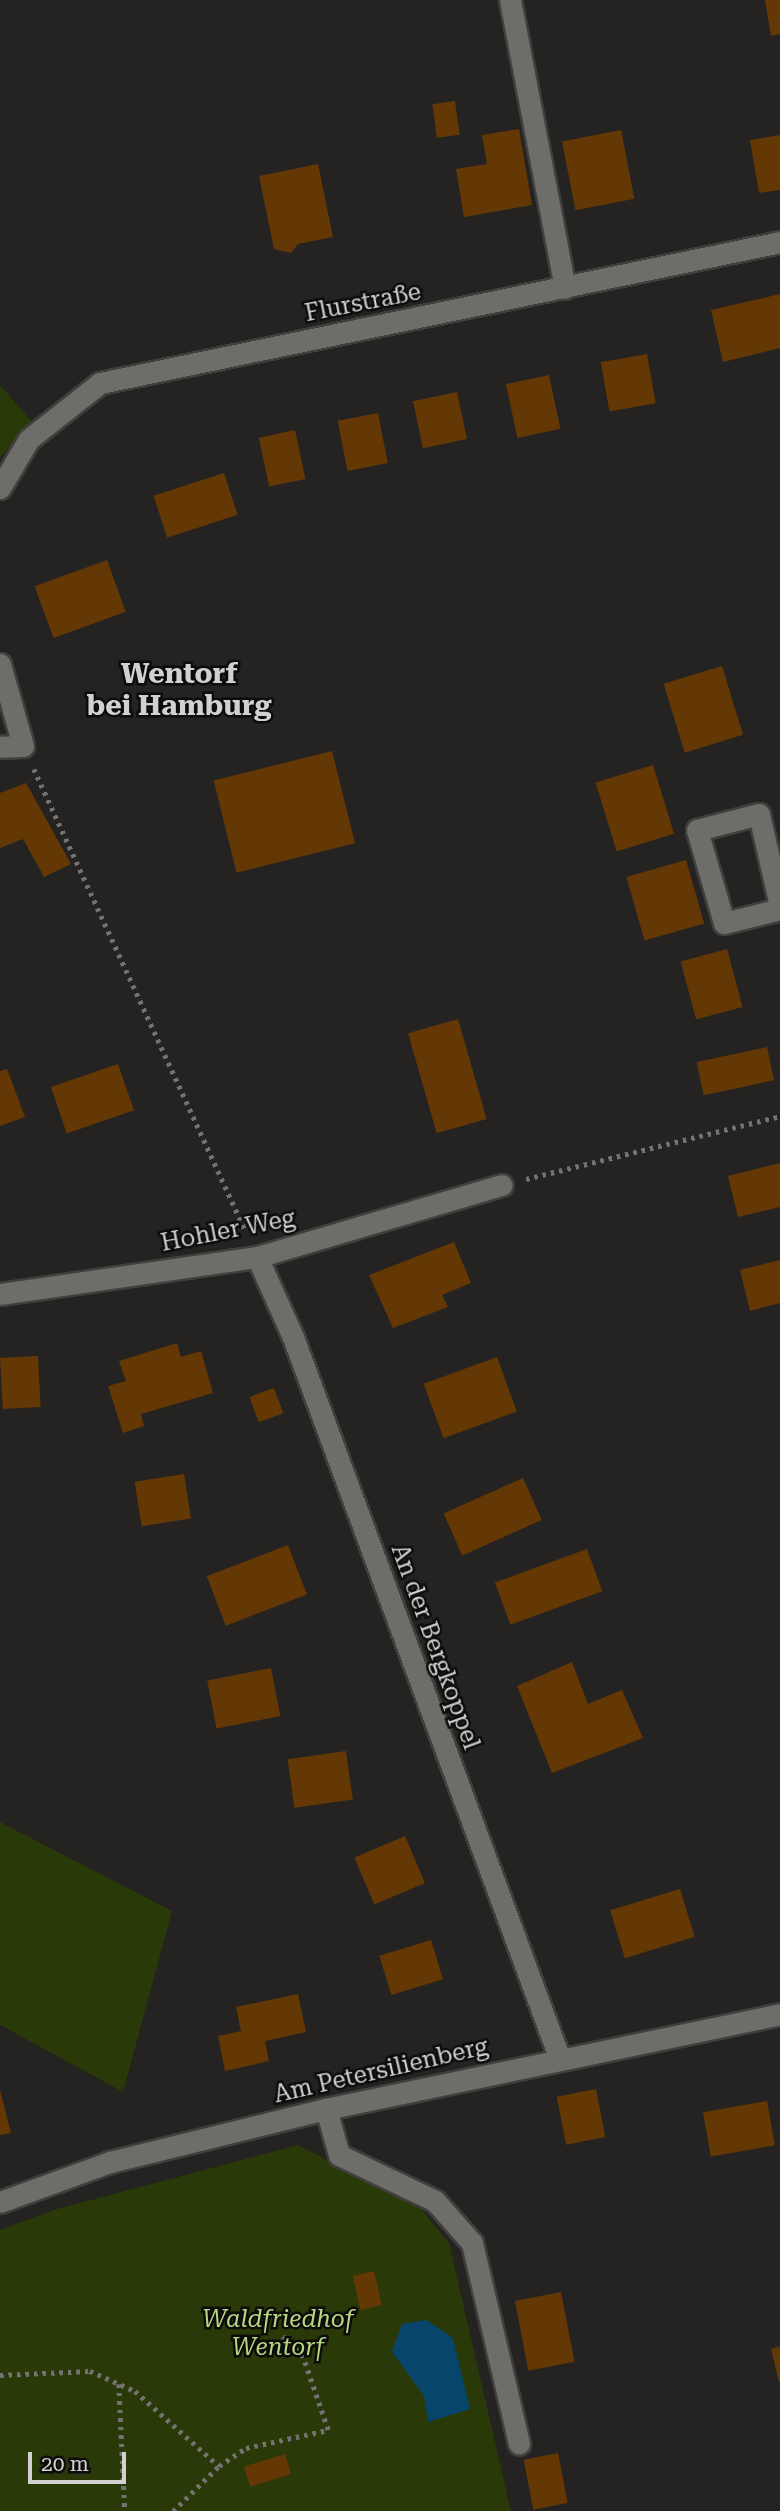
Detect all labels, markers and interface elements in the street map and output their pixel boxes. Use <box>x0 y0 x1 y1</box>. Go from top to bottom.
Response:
street label: Flurstraße <box>302 278 424 328</box>
district label: Wentorf bei Hamburg <box>87 657 271 723</box>
street label: Hohler Weg <box>158 1204 298 1258</box>
street label: An der Bergkoppel <box>384 1540 486 1754</box>
street label: Am Petersilienberg <box>271 2032 491 2110</box>
park label: Waldfriedhof Wentorf <box>202 2306 354 2362</box>
scale bar <box>32 2438 130 2482</box>
text: 20 m <box>41 2452 89 2476</box>

